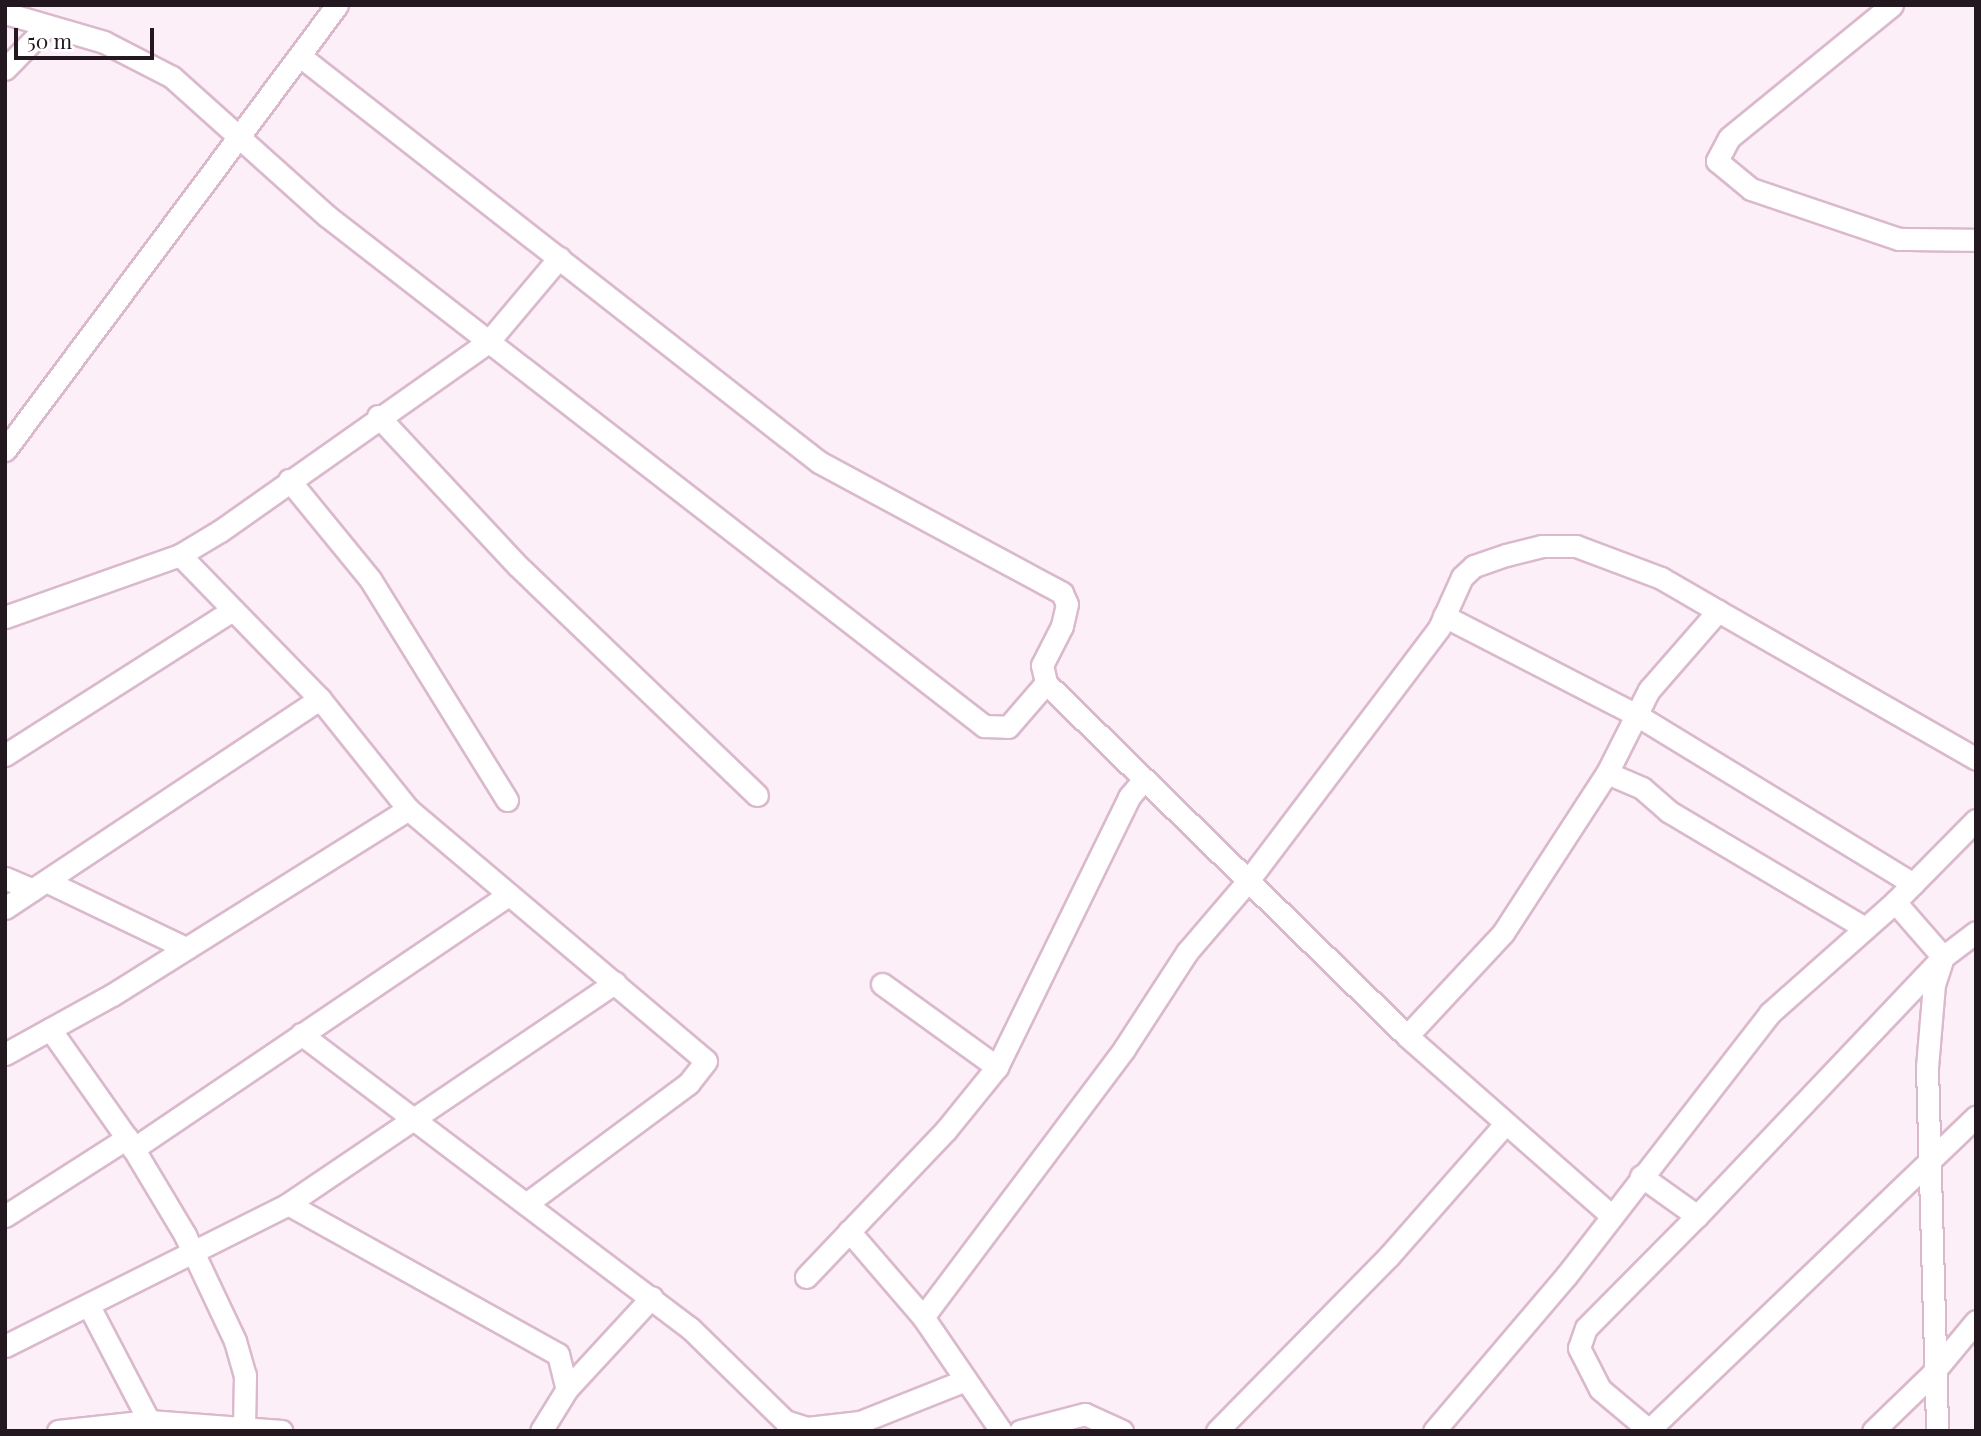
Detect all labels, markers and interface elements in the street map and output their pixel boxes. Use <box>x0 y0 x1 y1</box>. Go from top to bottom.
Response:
scale bar <box>18 14 158 58</box>
text: 50 m <box>27 26 72 54</box>

